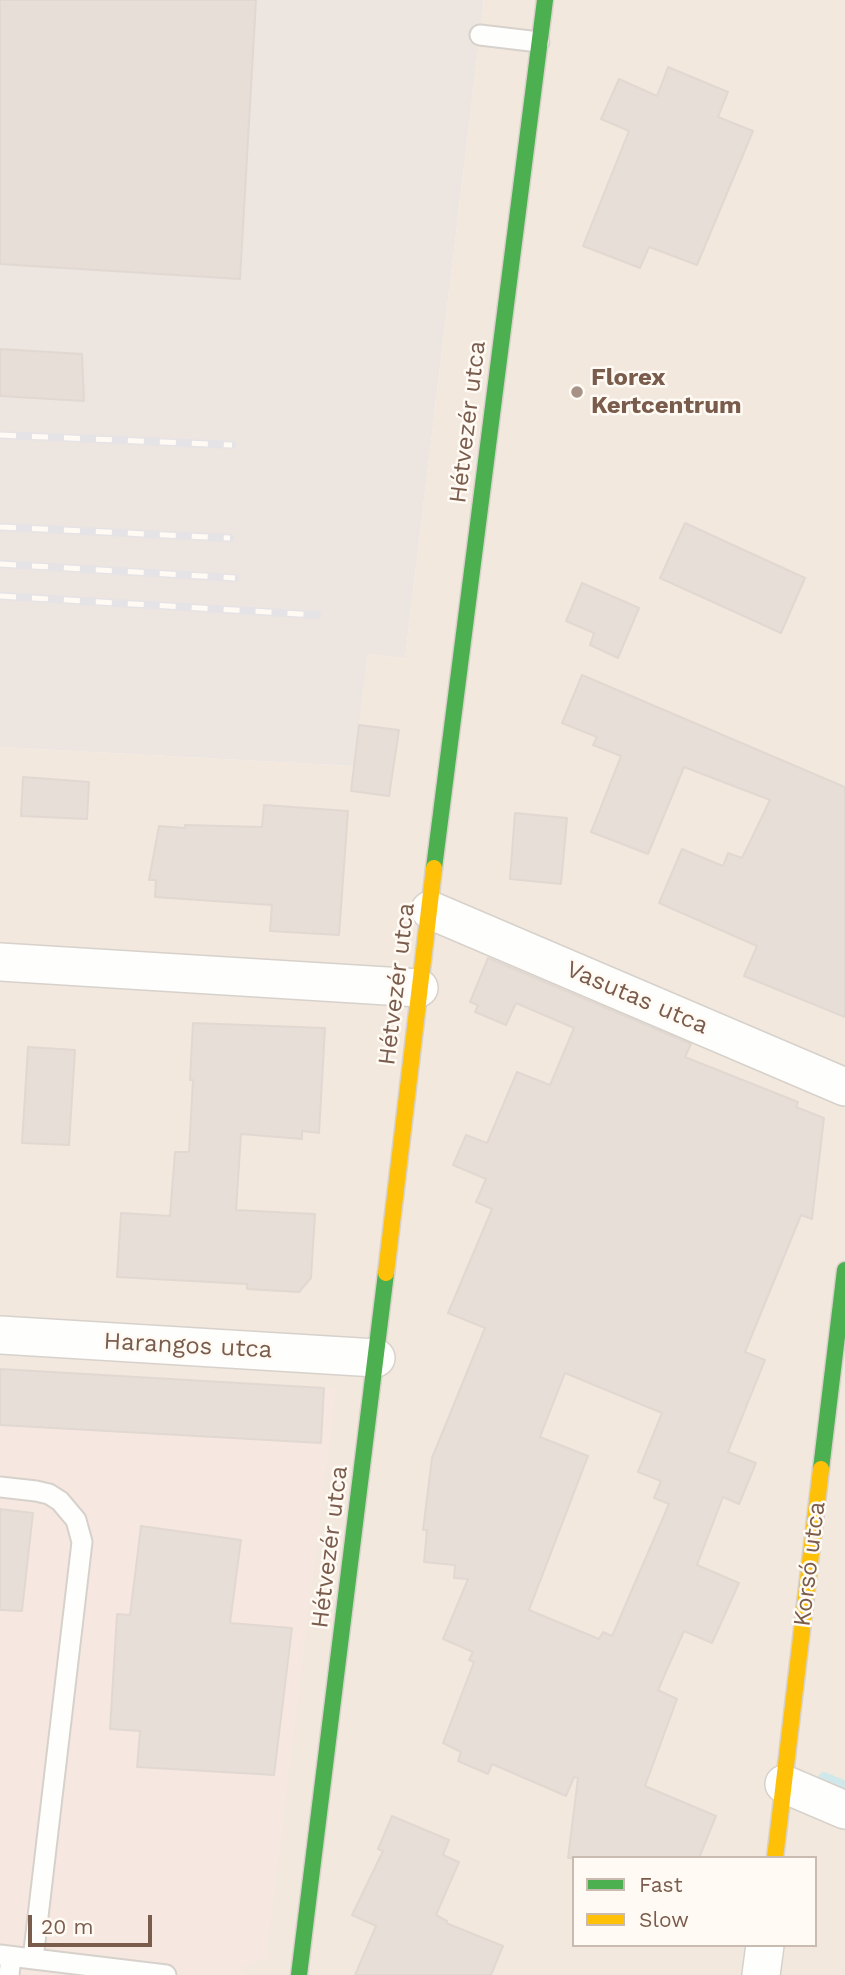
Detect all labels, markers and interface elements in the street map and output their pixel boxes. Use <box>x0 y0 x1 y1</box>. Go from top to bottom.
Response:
street label: Hétvezér utca <box>444 339 492 505</box>
place label: Florex Kertcentrum <box>591 364 742 420</box>
marker: Florex Kertcentrum <box>569 384 585 400</box>
street label: Hétvezér utca <box>373 901 421 1067</box>
street label: Vasutas utca <box>562 955 712 1041</box>
street label: Harangos utca <box>103 1327 273 1365</box>
street label: Hétvezér utca <box>306 1464 354 1630</box>
street label: Korsó utca <box>788 1500 832 1628</box>
legend <box>572 1856 817 1947</box>
text: Fast <box>639 1872 683 1897</box>
scale bar <box>32 1902 156 1946</box>
text: Slow <box>639 1907 689 1932</box>
text: 20 m <box>41 1914 93 1939</box>

